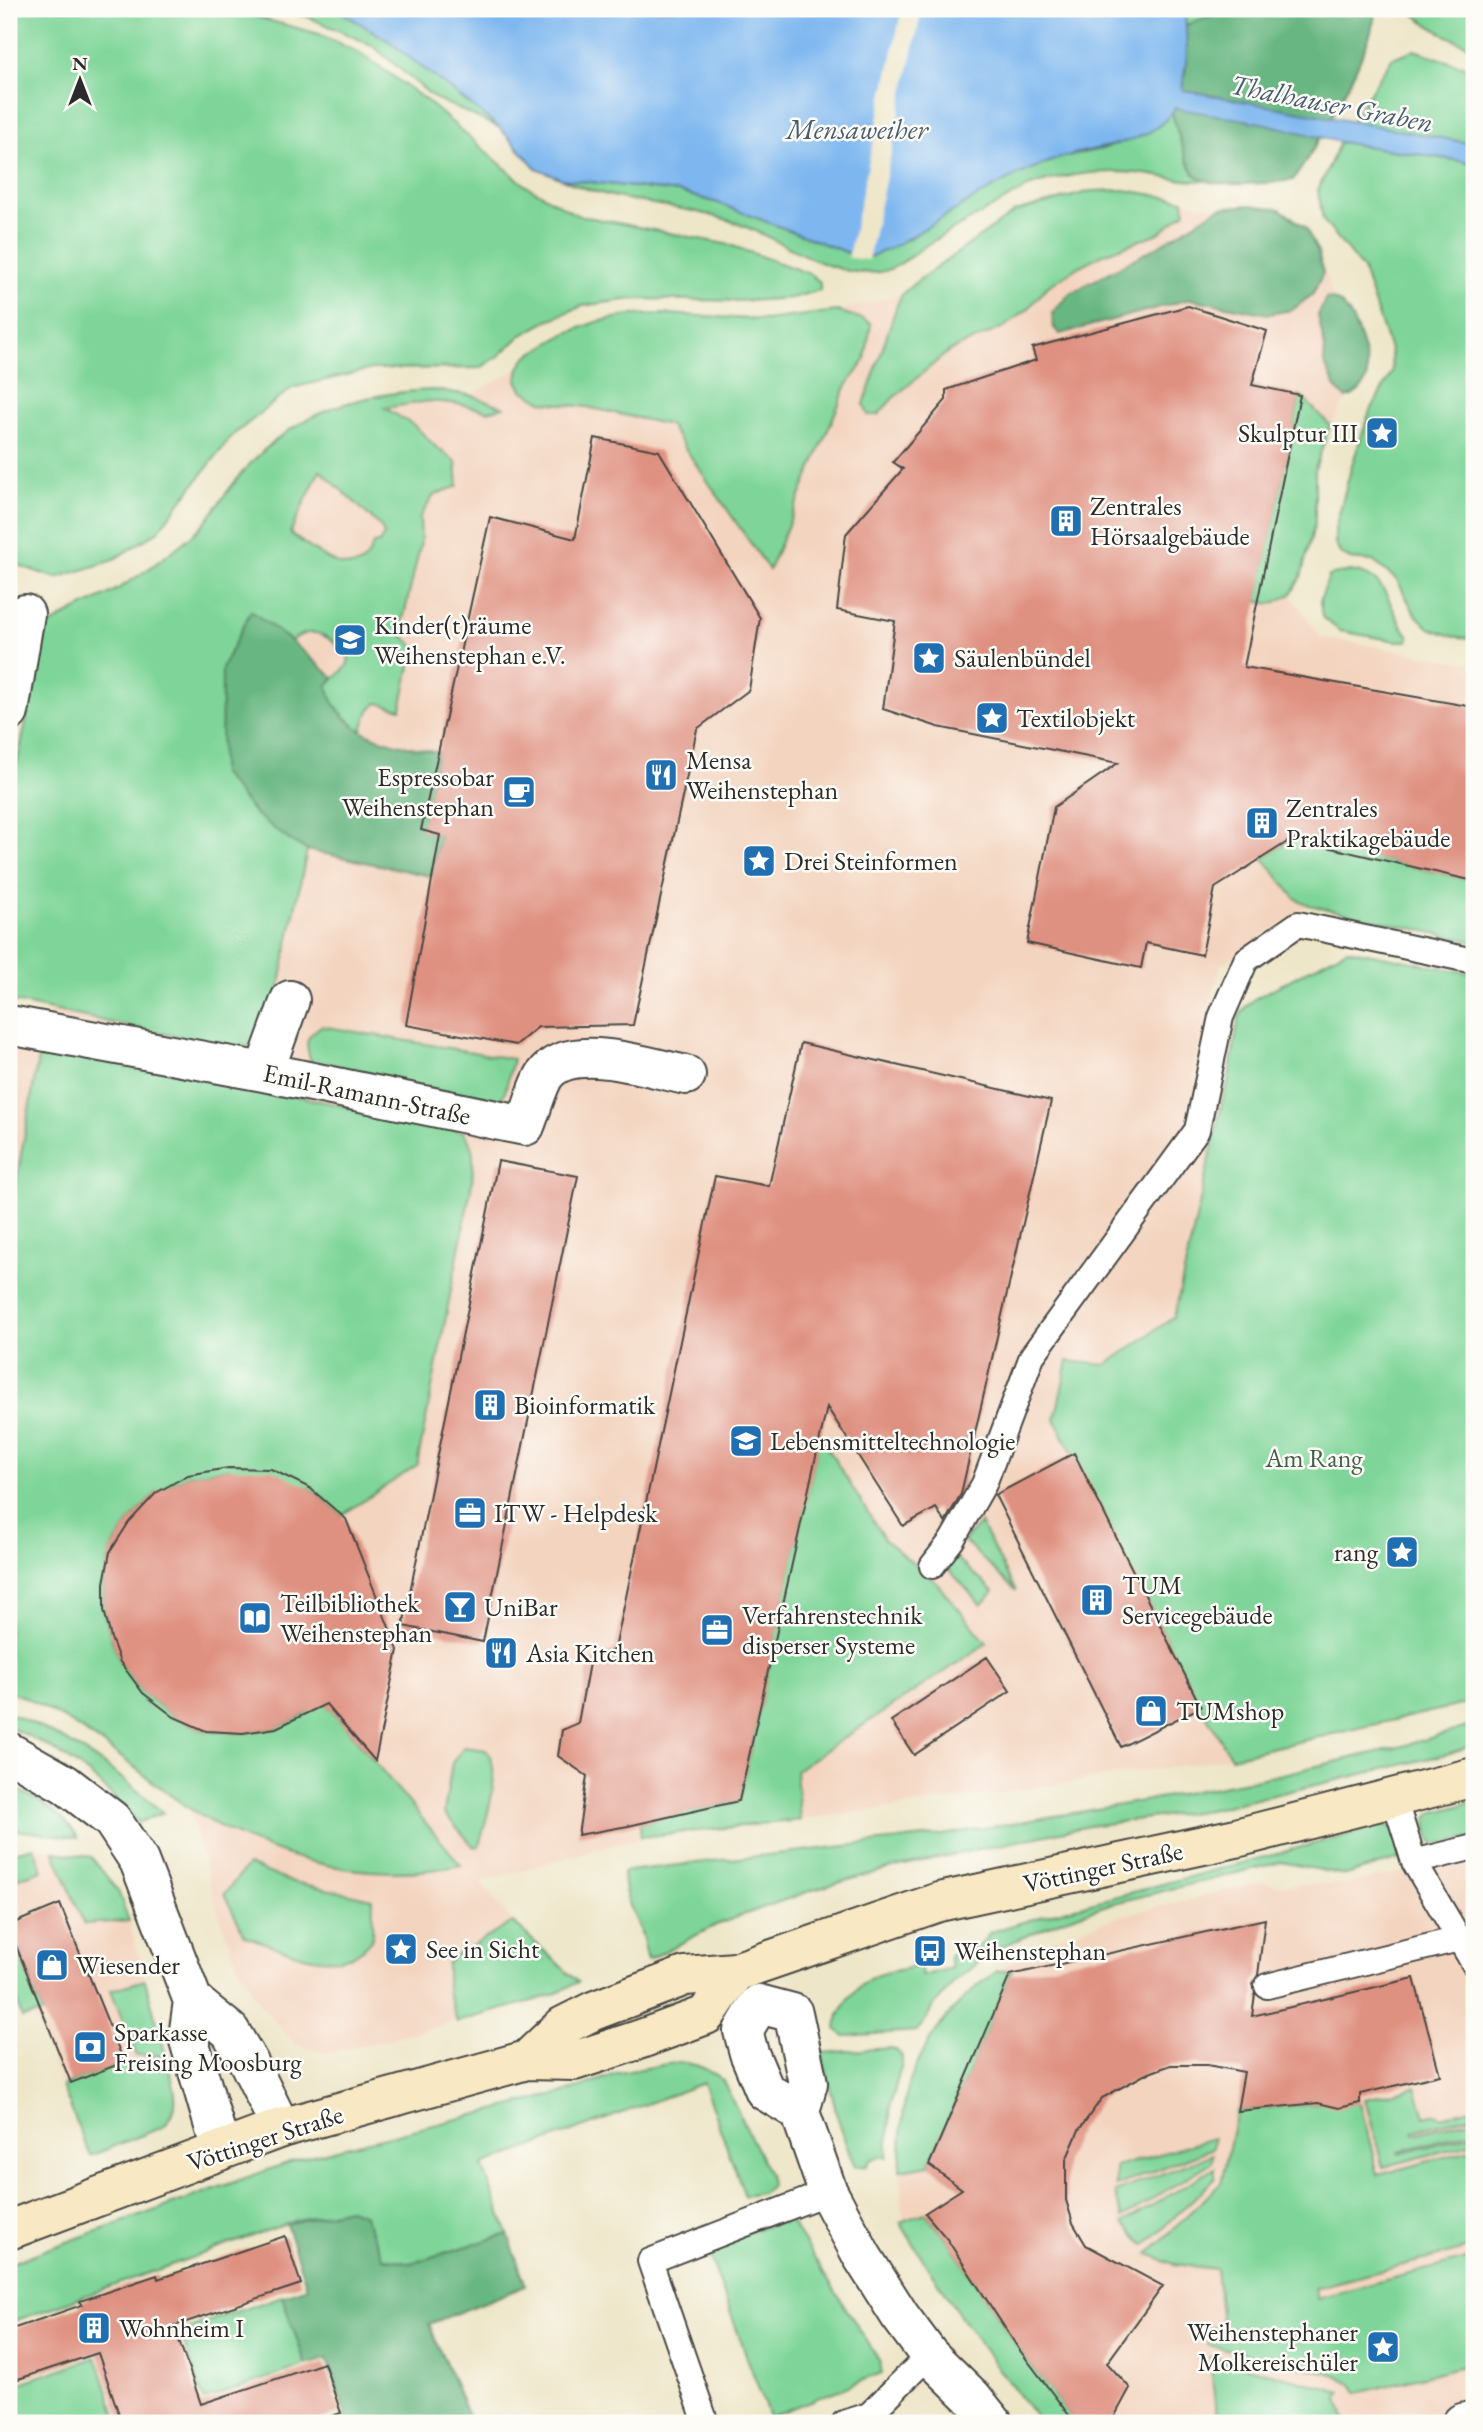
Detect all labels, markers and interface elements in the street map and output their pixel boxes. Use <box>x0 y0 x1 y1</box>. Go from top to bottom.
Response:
north arrow <box>46 46 116 116</box>
text: N <box>72 51 88 76</box>
water label: Thalhauser Graben <box>1228 66 1436 140</box>
water label: Mensaweiher <box>784 111 929 147</box>
place icon: Skulptur III <box>1363 414 1401 452</box>
place label: Skulptur III <box>1238 416 1358 450</box>
place label: Zentrales Hörsaalgebäude <box>1090 489 1250 553</box>
building icon: Zentrales Hörsaalgebäude <box>1047 502 1085 540</box>
place label: Kinder(t)räume Weihenstephan e.V. <box>374 608 566 672</box>
school or university icon: Kinder(t)räume Weihenstephan e.V. <box>331 621 369 659</box>
place icon: Säulenbündel <box>910 639 948 677</box>
place label: Säulenbündel <box>954 641 1091 675</box>
place icon: Textilobjekt <box>973 699 1011 737</box>
place label: Textilobjekt <box>1016 701 1135 735</box>
place label: Mensa Weihenstephan <box>686 743 839 807</box>
restaurant icon: Mensa Weihenstephan <box>642 756 680 794</box>
place label: Espressobar Weihenstephan <box>342 760 494 824</box>
cafe icon: Espressobar Weihenstephan <box>500 773 538 811</box>
place label: Zentrales Praktikagebäude <box>1286 791 1450 855</box>
building icon: Zentrales Praktikagebäude <box>1243 804 1281 842</box>
place icon: Drei Steinformen <box>740 842 778 880</box>
place label: Drei Steinformen <box>784 844 958 878</box>
street label: Emil-Ramann-Straße <box>260 1055 474 1133</box>
building icon: Bioinformatik <box>471 1386 509 1424</box>
place label: Bioinformatik <box>514 1388 656 1422</box>
school or university icon: Lebensmitteltechnologie <box>727 1422 765 1460</box>
place label: Lebensmitteltechnologie <box>770 1424 1015 1458</box>
park label: Am Rang <box>1264 1441 1363 1475</box>
office icon: ITW - Helpdesk <box>451 1494 489 1532</box>
place label: ITW - Helpdesk <box>494 1496 658 1530</box>
place icon: rang <box>1383 1533 1421 1571</box>
place label: rang <box>1334 1535 1379 1569</box>
place label: TUM Servicegebäude <box>1122 1568 1273 1632</box>
building icon: TUM Servicegebäude <box>1078 1581 1116 1619</box>
place label: Teilbibliothek Weihenstephan <box>280 1586 433 1650</box>
bar icon: UniBar <box>441 1588 479 1626</box>
place label: UniBar <box>484 1590 558 1624</box>
place label: Verfahrenstechnik disperser Systeme <box>742 1598 923 1662</box>
library icon: Teilbibliothek Weihenstephan <box>236 1599 274 1637</box>
office icon: Verfahrenstechnik disperser Systeme <box>698 1611 736 1649</box>
restaurant icon: Asia Kitchen <box>482 1634 520 1672</box>
place label: Asia Kitchen <box>525 1636 655 1670</box>
shop icon: TUMshop <box>1132 1692 1170 1730</box>
place label: TUMshop <box>1176 1694 1284 1728</box>
street label: Vöttinger Straße <box>1020 1834 1186 1900</box>
place icon: See in Sicht <box>382 1930 420 1968</box>
place label: See in Sicht <box>426 1932 539 1966</box>
bus stop icon: Weihenstephan <box>911 1932 949 1970</box>
place label: Weihenstephan <box>954 1934 1107 1968</box>
shop icon: Wiesender <box>33 1946 71 1984</box>
place label: Wiesender <box>76 1948 180 1982</box>
place label: Sparkasse Freising Moosburg <box>114 2015 302 2079</box>
bank icon: Sparkasse Freising Moosburg <box>71 2028 109 2066</box>
street label: Vöttinger Straße <box>183 2097 347 2179</box>
building icon: Wohnheim I <box>75 2309 113 2347</box>
place label: Wohnheim I <box>119 2311 244 2345</box>
place label: Weihenstephaner Molkereischüler <box>1187 2315 1358 2379</box>
place icon: Weihenstephaner Molkereischüler <box>1364 2328 1402 2366</box>

